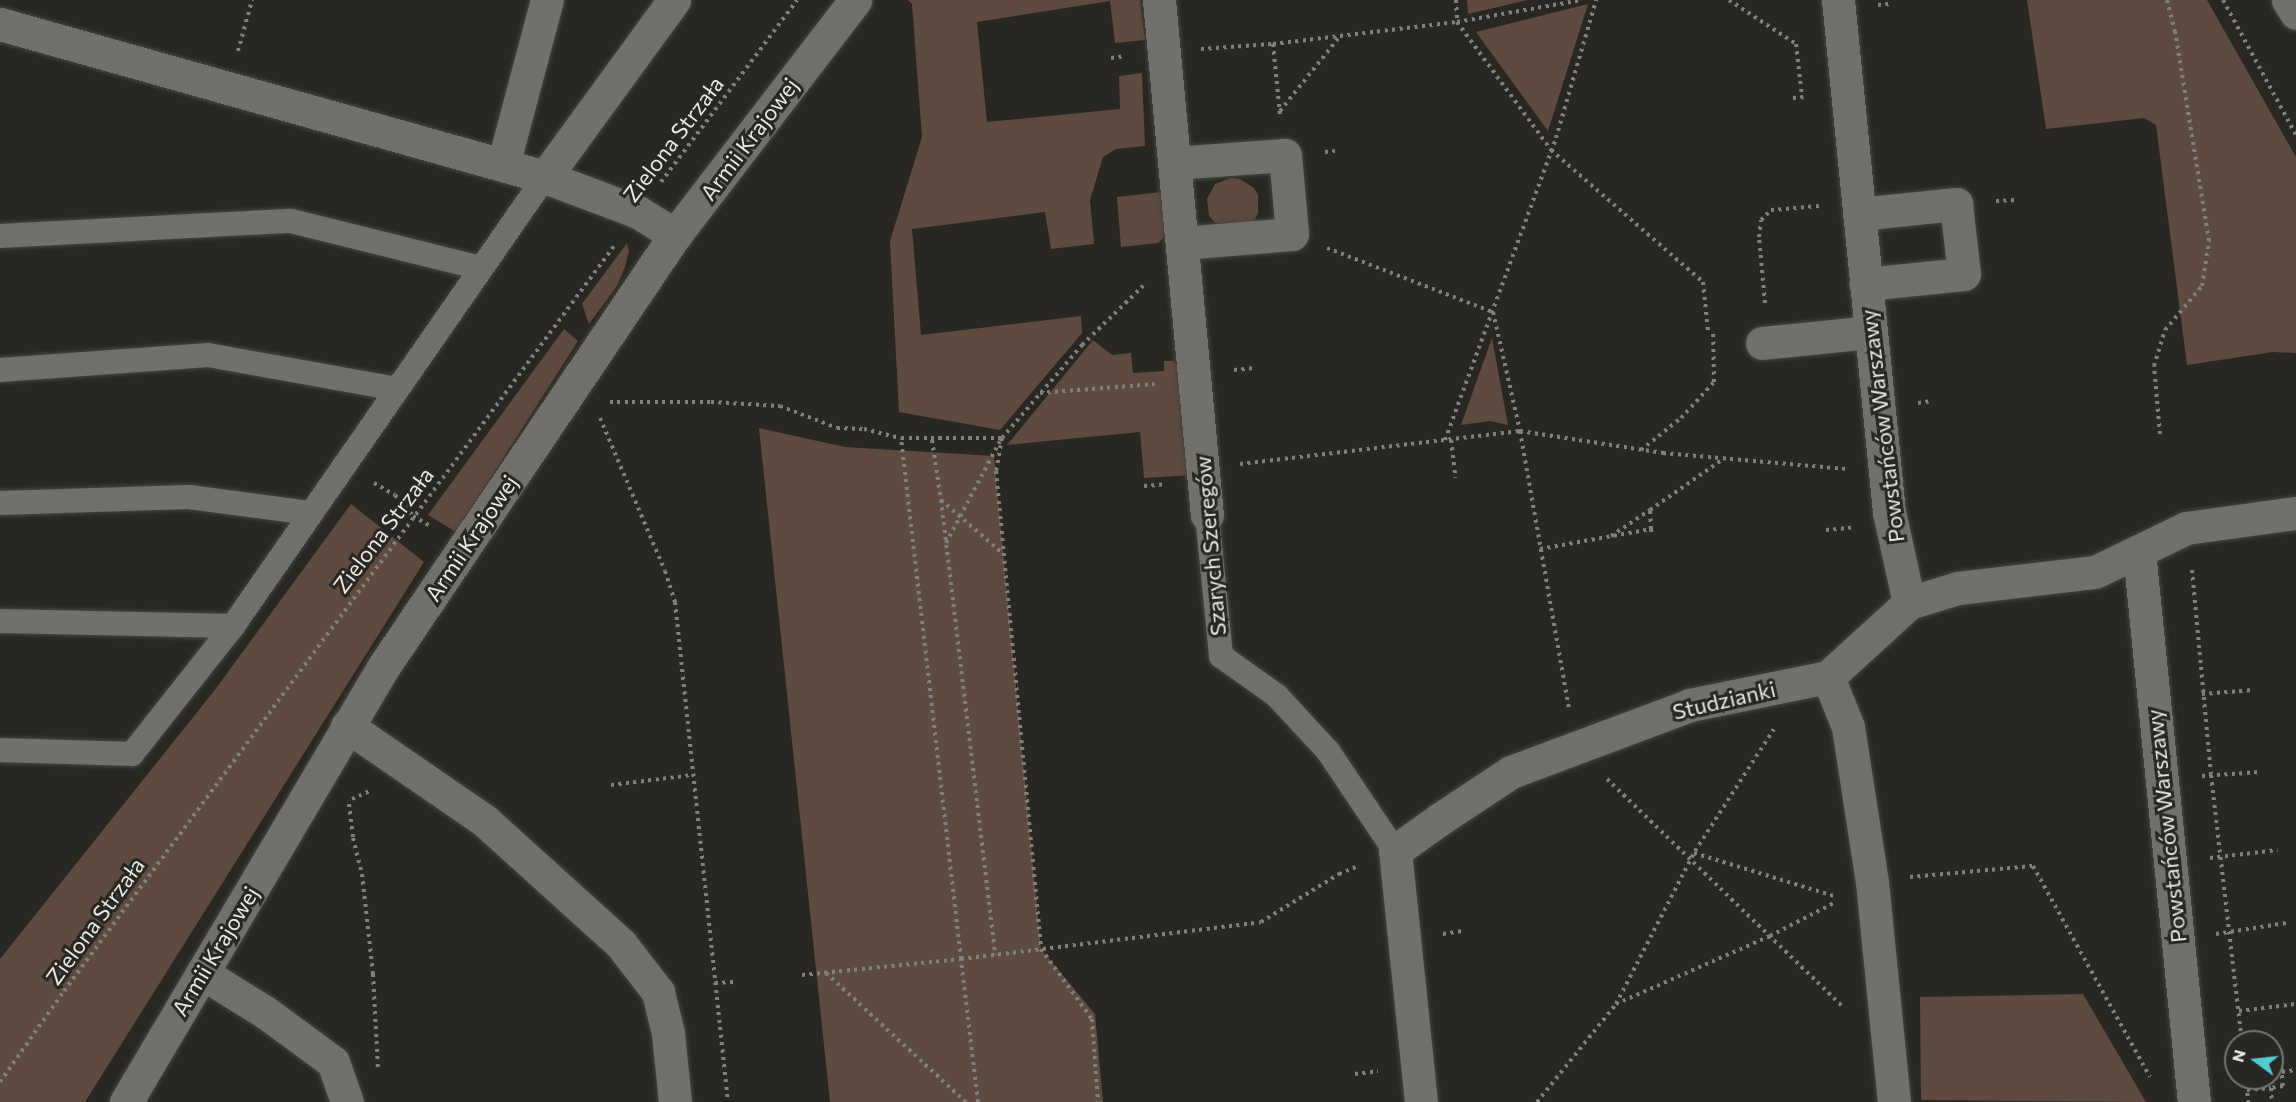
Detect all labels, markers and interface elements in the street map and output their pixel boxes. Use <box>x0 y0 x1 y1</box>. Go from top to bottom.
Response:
street label: Zielona Strzała <box>617 71 729 207</box>
street label: Armii Krajowej <box>694 73 804 205</box>
street label: Powstańców Warszawy <box>1855 308 1909 544</box>
street label: Szarych Szeregów <box>1189 455 1231 637</box>
street label: Zielona Strzała <box>327 462 439 598</box>
street label: Armii Krajowej <box>419 470 523 606</box>
street label: Studzianki <box>1670 675 1778 725</box>
street label: Powstańców Warszawy <box>2141 708 2191 944</box>
street label: Zielona Strzała <box>40 852 150 990</box>
street label: Armii Krajowej <box>166 881 264 1021</box>
north arrow <box>2224 1030 2284 1090</box>
text: N <box>2227 1047 2249 1064</box>

